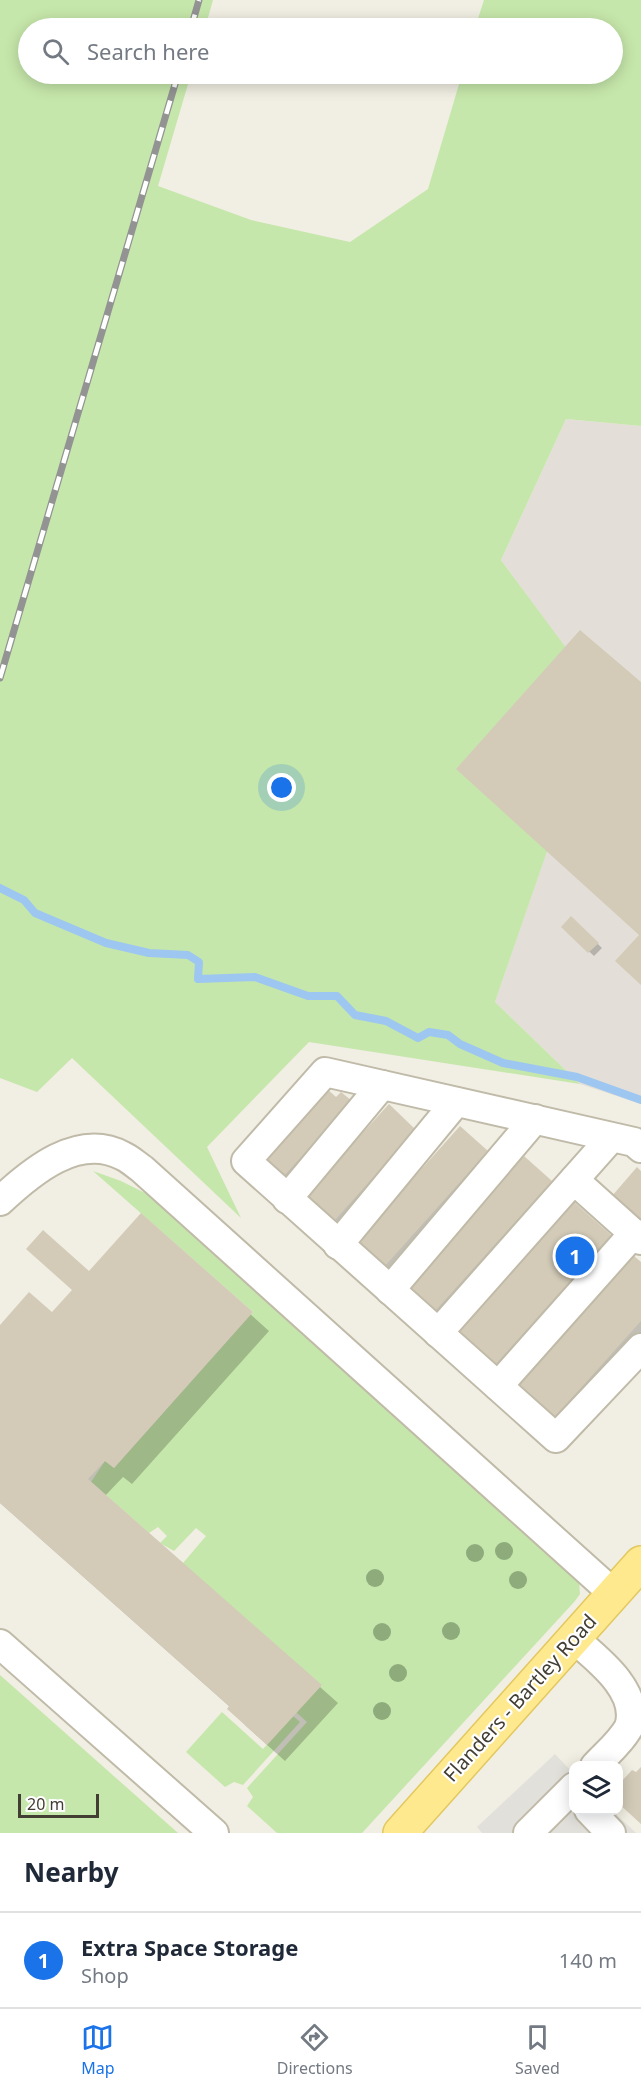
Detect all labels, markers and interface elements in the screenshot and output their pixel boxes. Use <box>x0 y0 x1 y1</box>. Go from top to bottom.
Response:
search box <box>18 18 623 84</box>
icon: search <box>39 35 72 68</box>
text: Search here <box>87 36 209 66</box>
your location <box>267 773 296 802</box>
pin: 1 <box>556 1234 594 1278</box>
street label: Flanders - Bartley Road <box>437 1608 602 1787</box>
map controls <box>569 1761 623 1815</box>
button: layers <box>569 1761 623 1815</box>
scale bar <box>18 1791 99 1818</box>
text: 20 m <box>27 1793 64 1815</box>
text: Nearby <box>24 1854 119 1890</box>
text: Extra Space Storage <box>81 1932 298 1962</box>
text: 1 <box>38 1947 49 1974</box>
text: 140 m <box>559 1947 617 1974</box>
text: Shop <box>81 1962 129 1989</box>
tab: Map <box>81 2021 114 2079</box>
tab: Directions <box>277 2021 353 2079</box>
tab: Saved <box>515 2021 560 2079</box>

